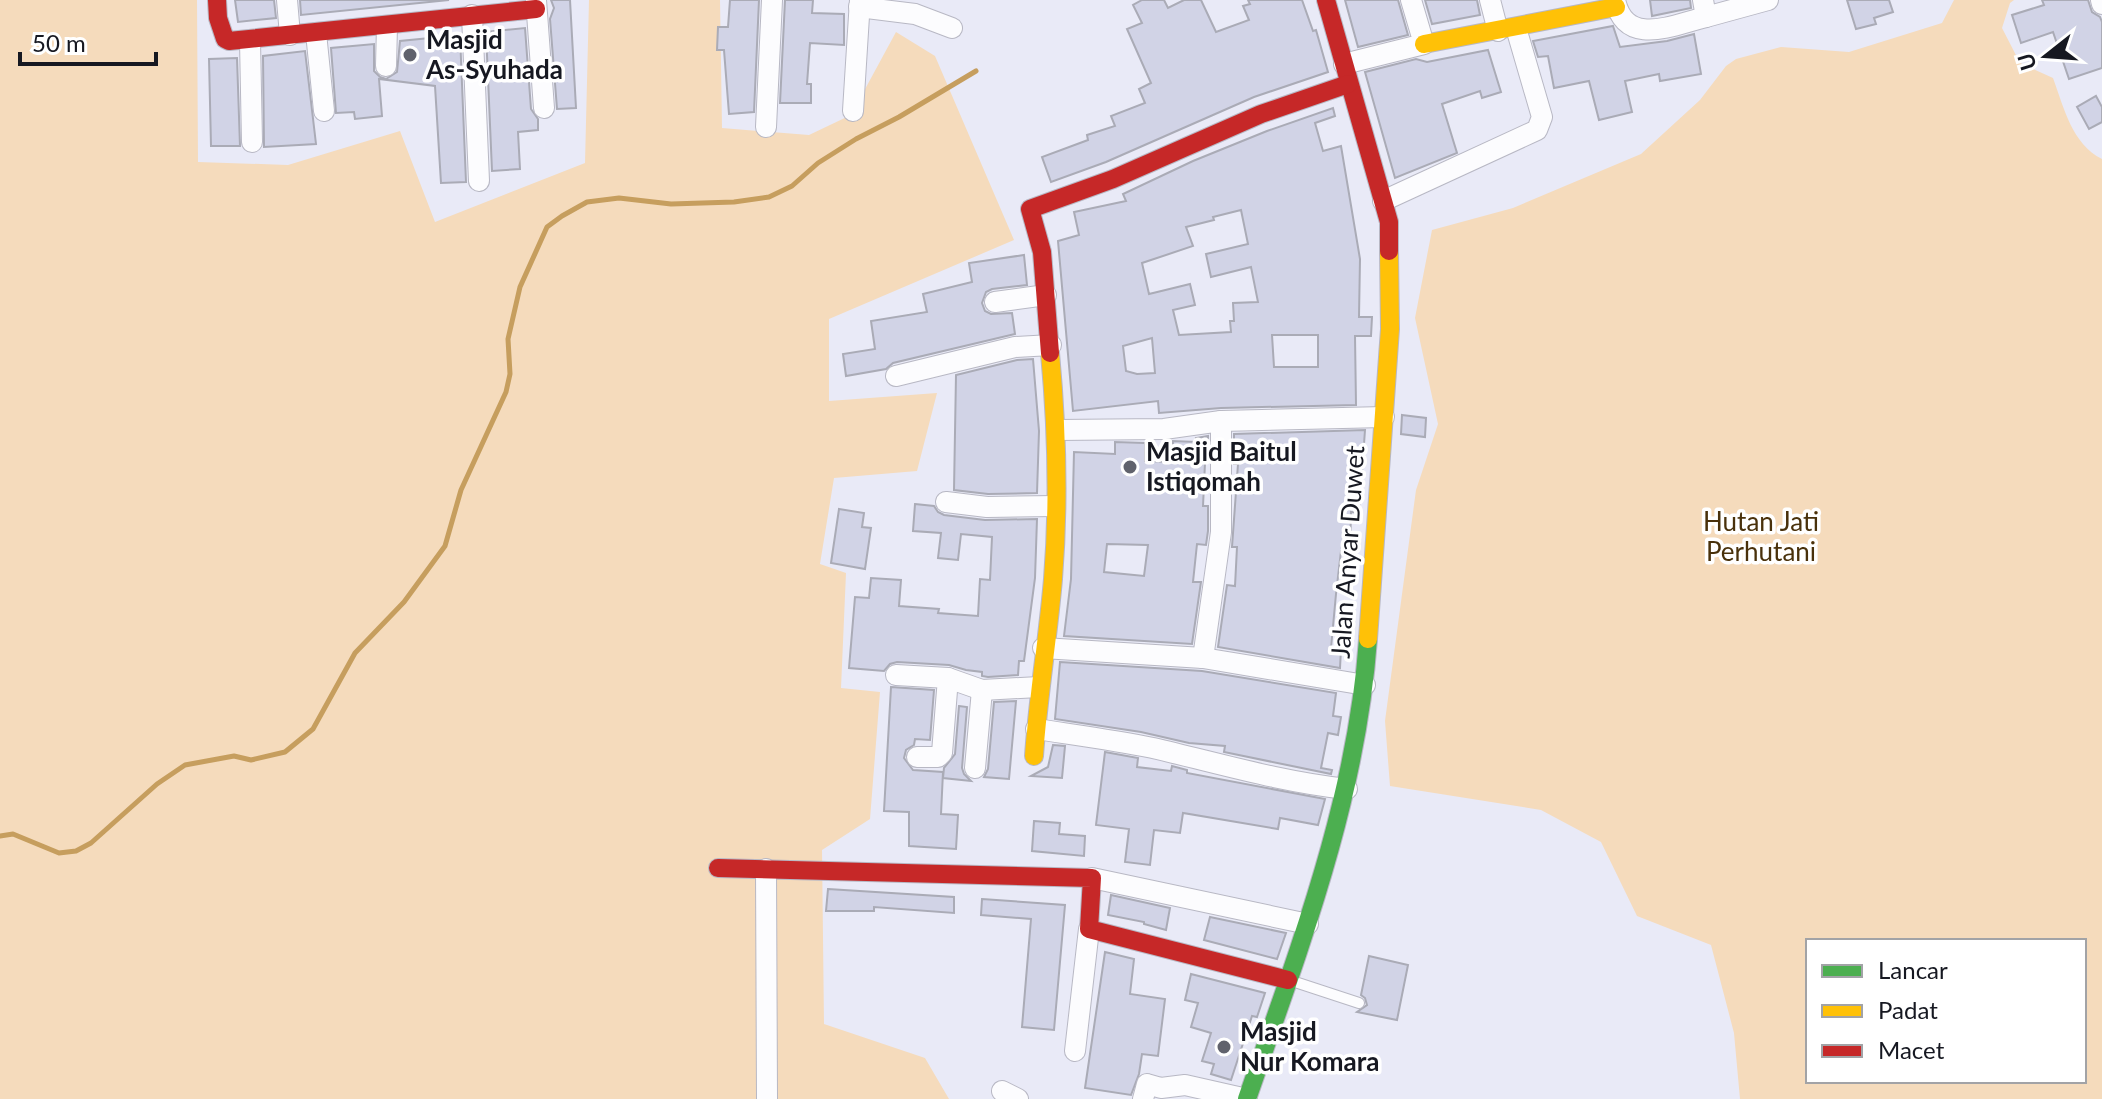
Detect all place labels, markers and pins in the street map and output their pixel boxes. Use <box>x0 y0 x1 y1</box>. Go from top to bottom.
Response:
place label: Masjid As-Syuhada <box>425 23 563 85</box>
marker: Masjid As-Syuhada <box>401 46 419 64</box>
place label: Masjid Baitul Istiqomah <box>1146 435 1297 497</box>
marker: Masjid Baitul Istiqomah <box>1121 458 1139 476</box>
place label: Masjid Nur Komara <box>1240 1015 1379 1077</box>
marker: Masjid Nur Komara <box>1215 1038 1233 1056</box>

